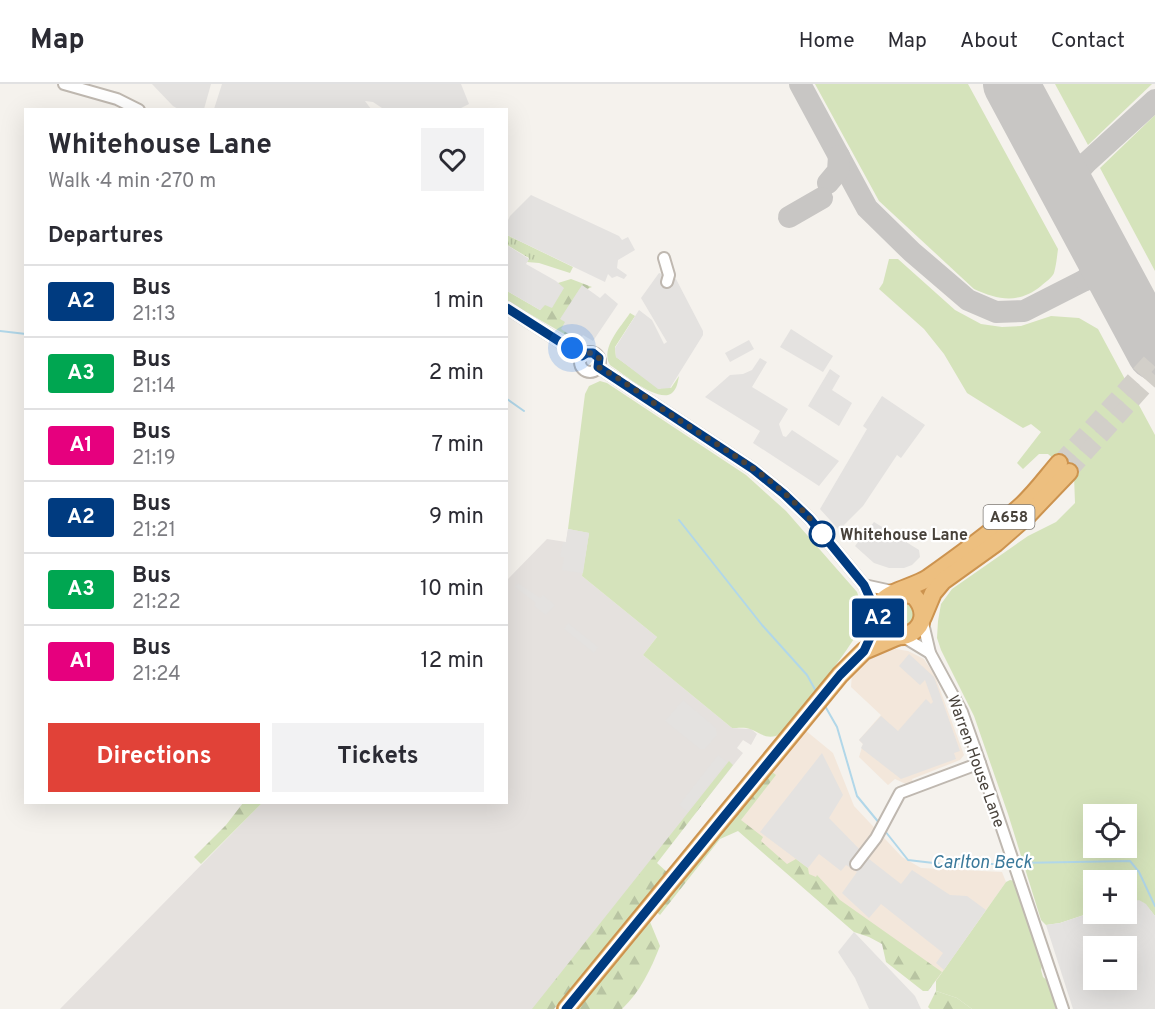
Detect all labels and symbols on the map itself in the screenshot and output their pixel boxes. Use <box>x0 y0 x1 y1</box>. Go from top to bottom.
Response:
your location <box>557 333 587 363</box>
road number: A658 <box>984 505 1034 529</box>
marker: Whitehouse Lane <box>809 521 835 547</box>
place label: Whitehouse Lane <box>840 526 968 546</box>
line badge: A2 <box>851 598 905 638</box>
street label: Warren House Lane <box>942 693 1008 831</box>
water label: Carlton Beck <box>932 852 1033 875</box>

